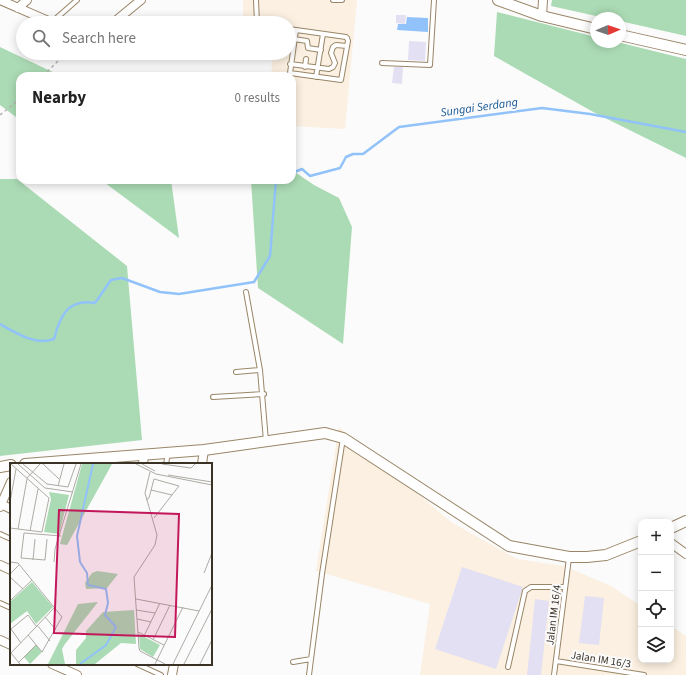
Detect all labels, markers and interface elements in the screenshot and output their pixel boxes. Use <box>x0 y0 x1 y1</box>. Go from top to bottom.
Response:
north arrow <box>590 12 626 48</box>
search box <box>16 16 296 60</box>
icon: search <box>30 27 52 49</box>
text: Search here <box>62 28 136 49</box>
text: Nearby <box>32 86 86 110</box>
text: 0 results <box>235 89 280 107</box>
water label: Sungai Serdang <box>439 94 519 121</box>
inset map <box>10 463 212 665</box>
map controls <box>638 519 674 663</box>
button: + <box>638 519 674 555</box>
button: − <box>638 555 674 591</box>
street label: Jalan IM 16/4 <box>542 583 565 646</box>
button: locate <box>638 591 674 627</box>
button: layers <box>638 627 674 663</box>
street label: Jalan IM 16/3 <box>570 647 632 672</box>

